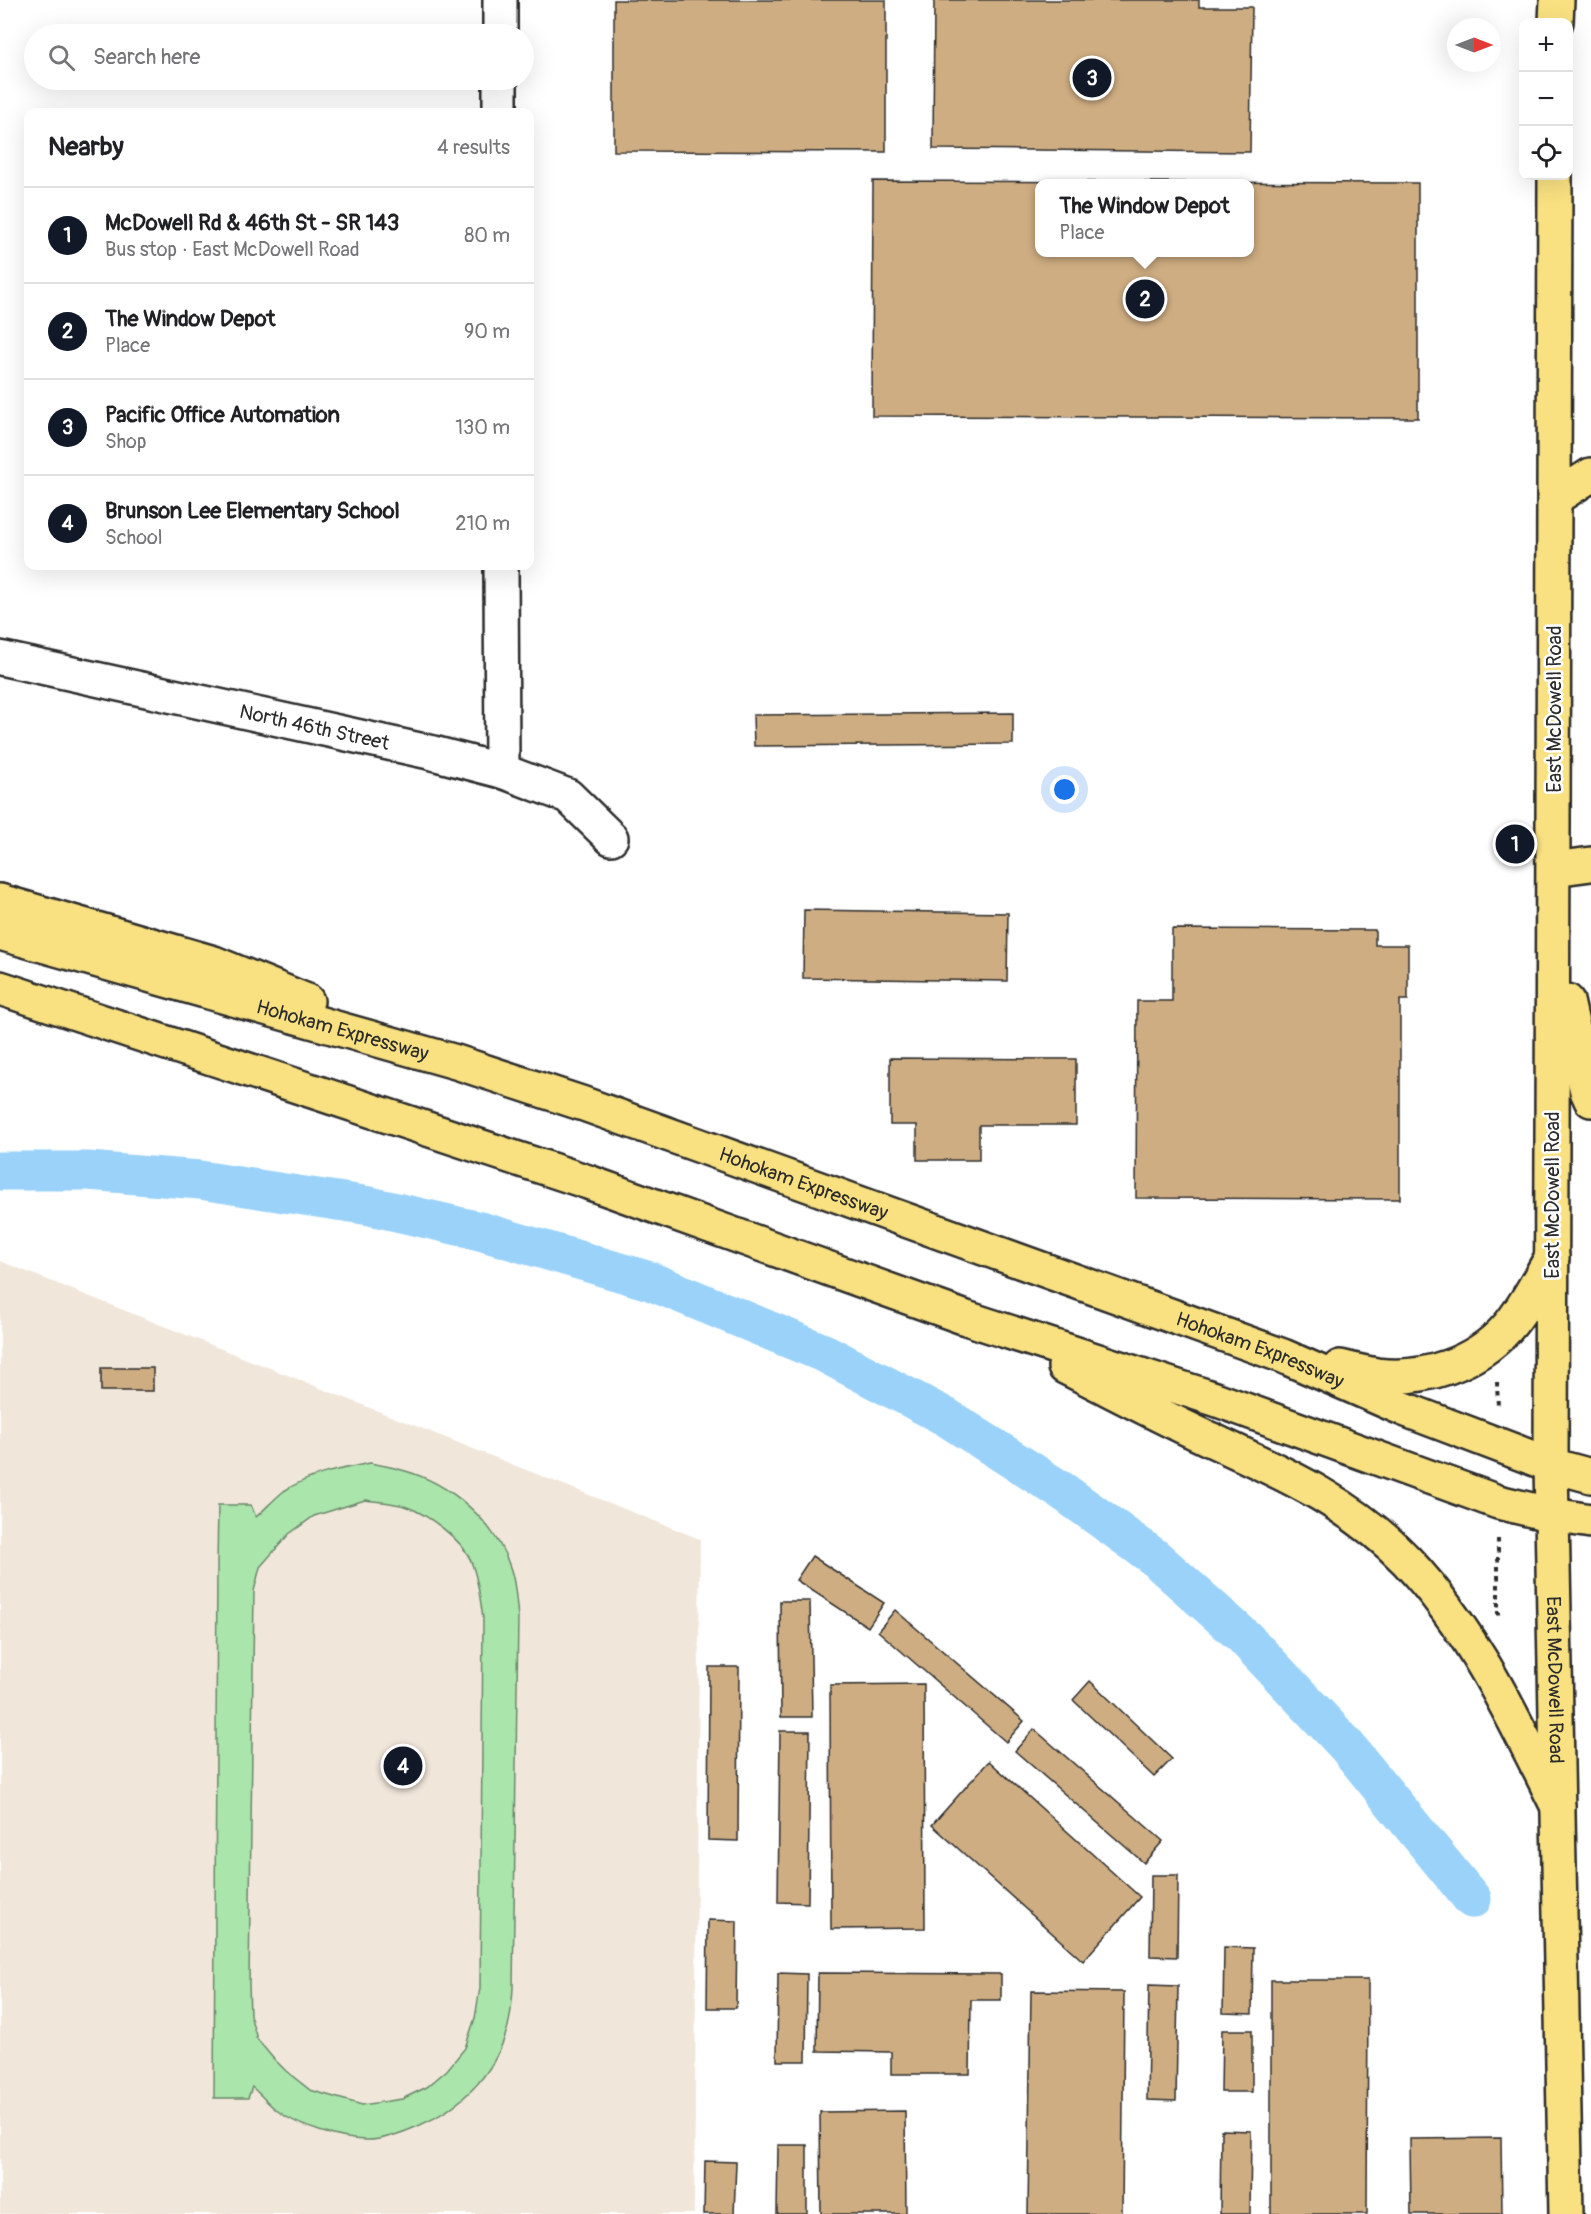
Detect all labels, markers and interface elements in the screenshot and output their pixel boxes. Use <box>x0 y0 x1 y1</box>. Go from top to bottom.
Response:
north arrow <box>1447 18 1501 72</box>
map controls <box>1519 18 1573 180</box>
button: + <box>1519 18 1573 72</box>
search box <box>24 24 534 90</box>
icon: search <box>45 41 78 74</box>
text: Search here <box>93 43 200 71</box>
pin: 3 <box>1072 56 1112 100</box>
button: − <box>1519 72 1573 126</box>
button: locate <box>1519 126 1573 180</box>
text: Nearby <box>48 131 124 163</box>
text: 4 results <box>437 135 510 160</box>
popup <box>1035 179 1254 257</box>
text: The Window Depot <box>1059 192 1230 220</box>
text: McDowell Rd & 46th St - SR 143 <box>105 209 399 237</box>
text: Place <box>1059 220 1104 245</box>
text: 1 <box>64 223 71 248</box>
text: 80 m <box>464 223 510 248</box>
text: Bus stop · East McDowell Road <box>105 237 360 262</box>
pin: 2 <box>1126 276 1164 322</box>
text: The Window Depot <box>105 305 275 333</box>
text: 2 <box>62 319 73 344</box>
text: 90 m <box>464 319 510 344</box>
text: Place <box>105 333 150 358</box>
text: Pacific Office Automation <box>105 401 340 429</box>
text: 3 <box>62 415 73 440</box>
text: 130 m <box>455 415 510 440</box>
text: Shop <box>105 429 146 454</box>
text: Brunson Lee Elementary School <box>105 497 400 525</box>
text: 4 <box>62 511 73 536</box>
text: 210 m <box>455 511 510 536</box>
text: School <box>105 525 162 550</box>
street label: East McDowell Road <box>1542 625 1567 793</box>
street label: North 46th Street <box>237 698 393 756</box>
your location <box>1050 775 1079 804</box>
pin: 1 <box>1496 822 1534 866</box>
street label: Hohokam Expressway <box>253 994 432 1066</box>
street label: East McDowell Road <box>1540 1111 1565 1279</box>
street label: Hohokam Expressway <box>716 1141 892 1225</box>
street label: Hohokam Expressway <box>1173 1306 1348 1394</box>
street label: East McDowell Road <box>1541 1596 1569 1764</box>
pin: 4 <box>384 1744 422 1788</box>

